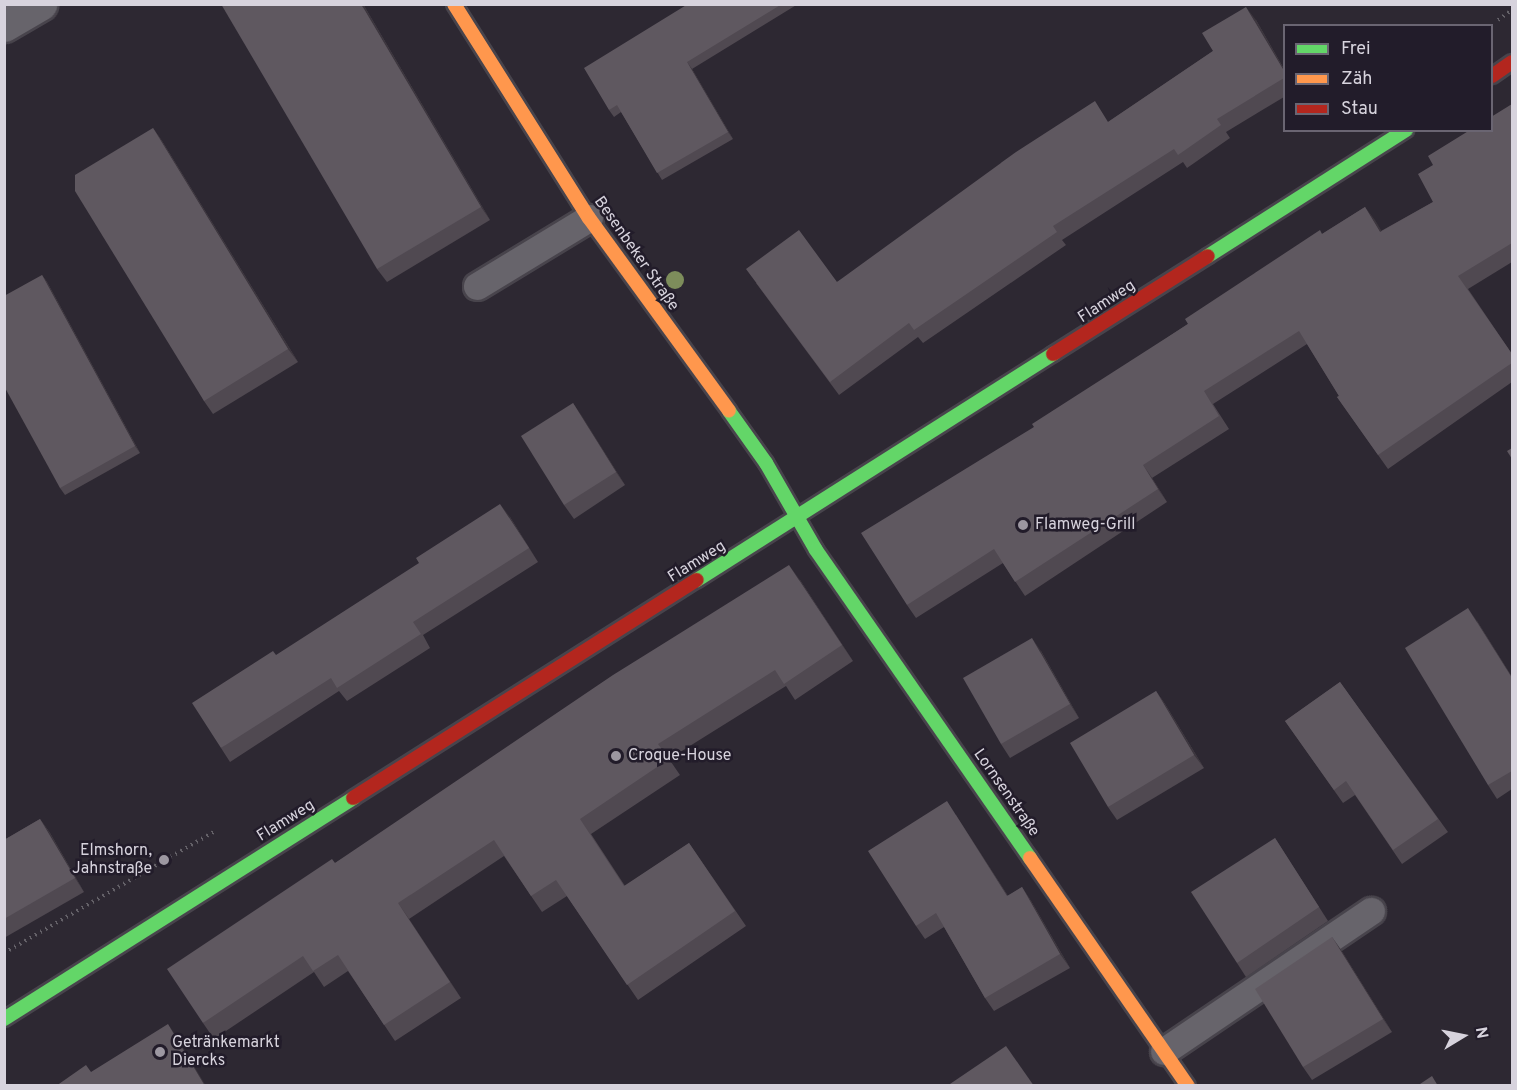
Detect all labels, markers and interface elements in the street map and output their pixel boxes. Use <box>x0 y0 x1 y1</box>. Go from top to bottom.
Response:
legend <box>1283 24 1493 132</box>
text: Frei <box>1341 38 1371 61</box>
text: Zäh <box>1341 68 1372 91</box>
text: Stau <box>1341 98 1378 121</box>
street label: Besenbeker Straße <box>589 193 683 315</box>
street label: Flamweg <box>1075 276 1139 328</box>
place label: Flamweg-Grill <box>1035 515 1135 535</box>
marker: Flamweg-Grill <box>1016 518 1030 532</box>
street label: Flamweg <box>665 537 729 587</box>
street label: Lornsenstraße <box>969 745 1043 841</box>
place label: Croque-House <box>628 746 731 766</box>
marker: Croque-House <box>609 749 623 763</box>
street label: Flamweg <box>254 796 318 846</box>
place label: Elmshorn, Jahnstraße <box>72 841 152 879</box>
marker: Elmshorn, Jahnstraße <box>157 853 171 867</box>
north arrow <box>1433 1006 1493 1066</box>
text: N <box>1470 1025 1492 1040</box>
place label: Getränkemarkt Diercks <box>172 1033 280 1071</box>
marker: Getränkemarkt Diercks <box>153 1045 167 1059</box>

